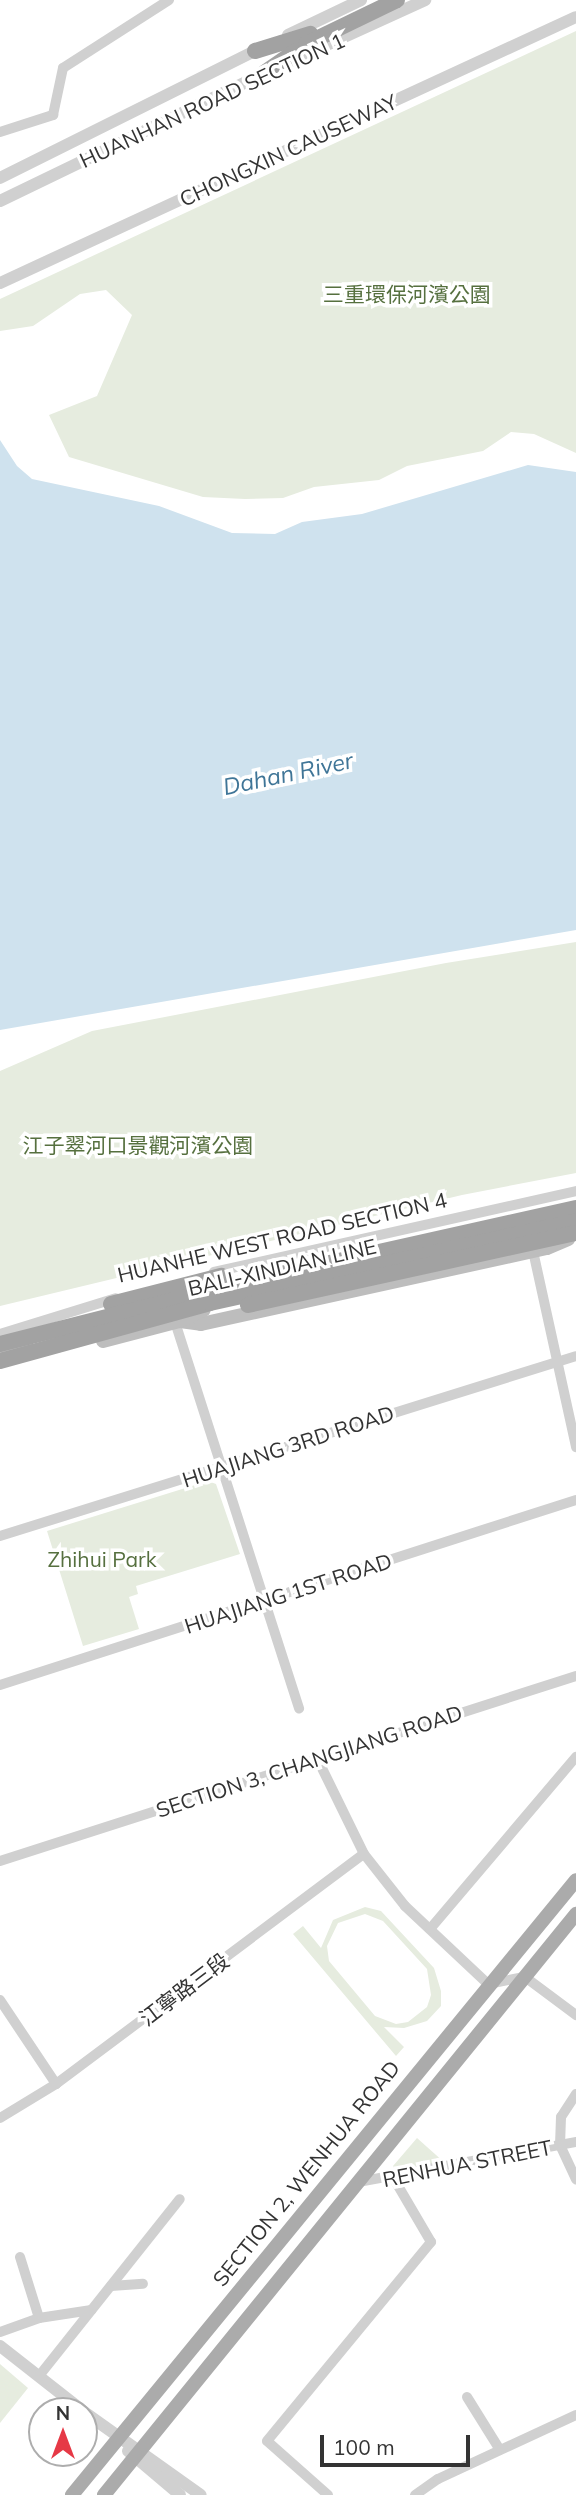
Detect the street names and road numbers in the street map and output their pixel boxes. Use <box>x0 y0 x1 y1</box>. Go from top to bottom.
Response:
street label: HUANHAN ROAD SECTION 1 <box>75 27 349 173</box>
street label: CHONGXIN CAUSEWAY <box>175 89 401 211</box>
street label: HUANHE WEST ROAD SECTION 4 <box>115 1187 449 1287</box>
street label: BALI-XINDIAN LINE <box>185 1233 379 1301</box>
street label: HUAJIANG 3RD ROAD <box>179 1400 397 1492</box>
street label: HUAJIANG 1ST ROAD <box>181 1548 395 1638</box>
street label: SECTION 3, CHANGJIANG ROAD <box>153 1699 465 1823</box>
street label: 江寧路三段 <box>134 1947 234 2031</box>
street label: SECTION 2, WENHUA ROAD <box>207 2055 405 2291</box>
street label: RENHUA STREET <box>380 2134 554 2192</box>

